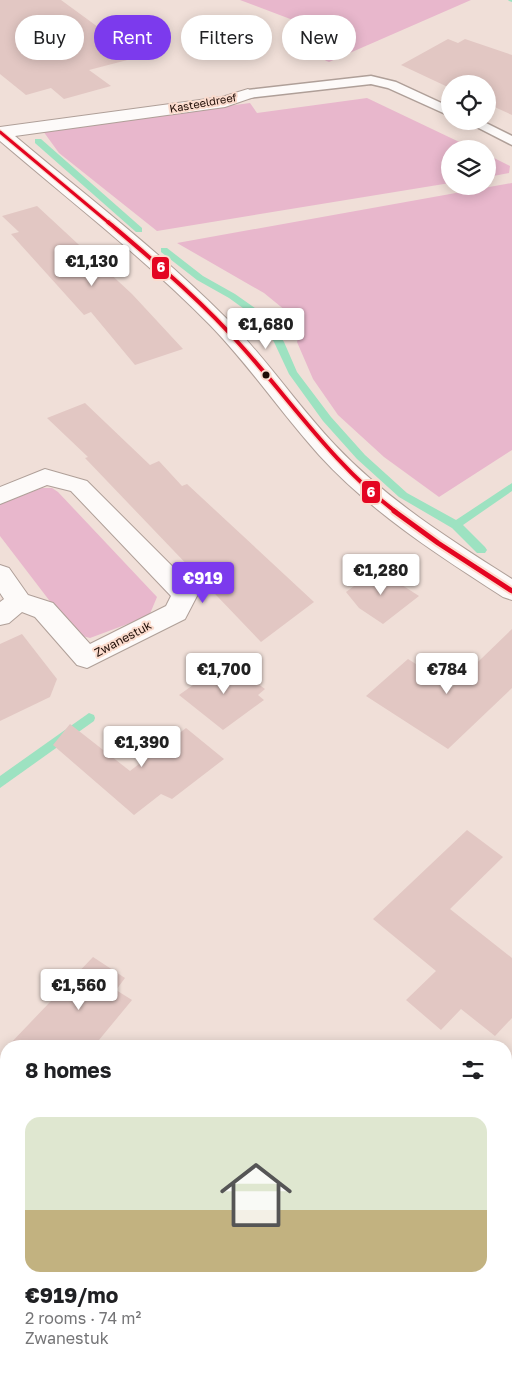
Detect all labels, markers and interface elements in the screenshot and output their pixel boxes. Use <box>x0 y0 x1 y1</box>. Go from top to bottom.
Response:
chip: Buy <box>15 15 84 60</box>
chip: Rent <box>94 15 171 60</box>
chip: Filters <box>181 15 272 60</box>
chip: New <box>282 15 356 60</box>
map controls <box>441 75 496 195</box>
button: locate <box>441 75 496 130</box>
street label: Kasteeldreef <box>168 90 237 115</box>
button: layers <box>441 140 496 195</box>
pin: €1,130 <box>51 244 133 287</box>
text: €1,130 <box>65 251 119 271</box>
line badge: 6 <box>151 256 170 280</box>
text: 6 <box>157 258 166 275</box>
pin: €1,680 <box>225 308 307 350</box>
text: €1,680 <box>238 314 294 334</box>
unlabelled marker <box>261 370 271 380</box>
line badge: 6 <box>361 480 381 504</box>
text: 6 <box>367 483 376 500</box>
pin: €1,280 <box>340 554 422 596</box>
text: €1,280 <box>353 560 409 580</box>
pin: €919 <box>173 562 233 604</box>
text: €919 <box>183 568 223 588</box>
street label: Zwanestuk <box>92 617 154 660</box>
pin: €1,700 <box>183 652 265 695</box>
pin: €784 <box>417 652 477 695</box>
text: €1,700 <box>197 659 251 679</box>
text: €784 <box>427 659 467 679</box>
pin: €1,390 <box>101 726 183 768</box>
text: €1,390 <box>115 732 169 752</box>
pin: €1,560 <box>38 968 120 1011</box>
text: €1,560 <box>52 975 106 995</box>
icon: filters <box>459 1056 487 1084</box>
text: 8 homes <box>25 1057 112 1083</box>
icon: home <box>211 1150 301 1240</box>
text: €919/mo <box>25 1282 118 1308</box>
text: 2 rooms · 74 m² <box>25 1308 141 1328</box>
text: Zwanestuk <box>25 1328 109 1348</box>

